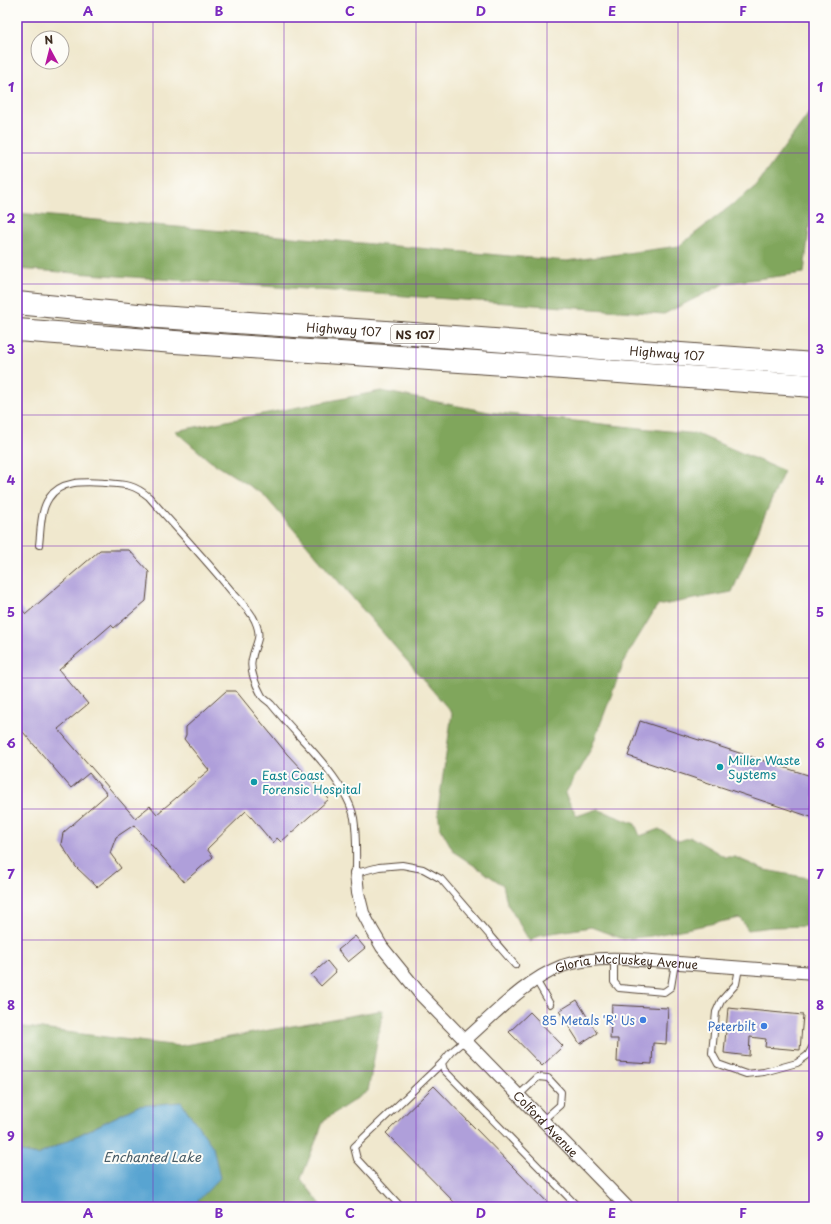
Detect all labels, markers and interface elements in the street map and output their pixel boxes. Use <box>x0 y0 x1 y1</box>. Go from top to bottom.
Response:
text: A <box>83 1 93 20</box>
text: B <box>215 1 224 20</box>
text: C <box>345 1 355 20</box>
text: D <box>476 1 486 20</box>
text: E <box>608 1 616 20</box>
text: F <box>739 1 747 20</box>
north arrow <box>30 30 70 70</box>
text: N <box>43 31 54 49</box>
text: 1 <box>8 77 14 96</box>
text: 1 <box>817 77 823 96</box>
text: 2 <box>6 208 16 227</box>
text: 2 <box>815 208 825 227</box>
street label: Highway 107 <box>306 318 382 341</box>
road number: NS 107 <box>391 325 439 343</box>
text: 3 <box>7 339 16 358</box>
text: 3 <box>816 339 825 358</box>
street label: Highway 107 <box>629 341 705 365</box>
text: 4 <box>7 470 16 489</box>
text: 4 <box>816 470 825 489</box>
text: 5 <box>7 602 15 621</box>
text: 5 <box>816 602 824 621</box>
text: 6 <box>6 733 16 752</box>
text: 6 <box>815 733 825 752</box>
place label: Miller Waste Systems <box>728 751 801 783</box>
marker: Miller Waste Systems <box>715 762 725 772</box>
place label: East Coast Forensic Hospital <box>262 766 361 798</box>
marker: East Coast Forensic Hospital <box>249 777 259 787</box>
text: 7 <box>7 864 15 883</box>
text: 7 <box>816 864 824 883</box>
street label: Gloria Mccluskey Avenue <box>552 950 699 977</box>
text: 8 <box>7 995 15 1014</box>
text: 8 <box>816 995 824 1014</box>
place label: 85 Metals 'R' Us <box>542 1011 636 1029</box>
marker: 85 Metals 'R' Us <box>638 1015 648 1025</box>
place label: Peterbilt <box>707 1017 756 1035</box>
marker: Peterbilt <box>759 1021 769 1031</box>
street label: Colford Avenue <box>509 1086 583 1161</box>
text: 9 <box>7 1126 15 1145</box>
text: 9 <box>816 1126 824 1145</box>
water label: Enchanted Lake <box>103 1147 202 1166</box>
text: A <box>83 1203 93 1222</box>
text: B <box>215 1203 224 1222</box>
text: C <box>345 1203 355 1222</box>
text: D <box>476 1203 486 1222</box>
text: E <box>608 1203 616 1222</box>
text: F <box>739 1203 747 1222</box>

